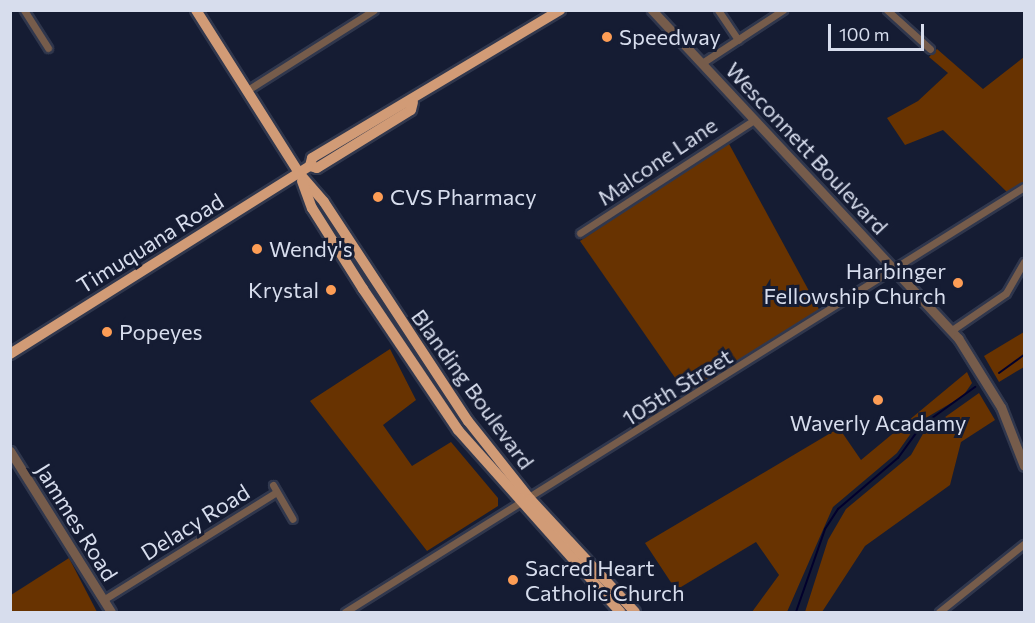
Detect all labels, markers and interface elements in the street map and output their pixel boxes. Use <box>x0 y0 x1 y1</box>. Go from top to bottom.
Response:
scale bar <box>831 12 927 50</box>
text: 100 m <box>839 23 889 45</box>
place label: Speedway <box>619 24 721 50</box>
marker: Speedway <box>600 30 614 44</box>
street label: Wesconnett Boulevard <box>720 56 894 240</box>
street label: Malcone Lane <box>592 111 722 211</box>
place label: CVS Pharmacy <box>390 184 537 210</box>
street label: Timuquana Road <box>72 187 228 299</box>
marker: CVS Pharmacy <box>371 190 385 204</box>
place label: Wendy's <box>269 236 353 262</box>
marker: Wendy's <box>250 242 264 256</box>
place label: Harbinger Fellowship Church <box>763 257 946 308</box>
marker: Harbinger Fellowship Church <box>951 276 965 290</box>
place label: Krystal <box>248 277 319 303</box>
marker: Krystal <box>324 283 338 297</box>
street label: Blanding Boulevard <box>406 304 540 474</box>
place label: Popeyes <box>119 319 203 345</box>
marker: Popeyes <box>100 325 114 339</box>
street label: 105th Street <box>617 343 737 431</box>
marker: Waverly Acadamy <box>871 393 885 407</box>
place label: Waverly Acadamy <box>790 410 966 436</box>
street label: Jammes Road <box>30 458 124 586</box>
street label: Delacy Road <box>136 478 254 566</box>
place label: Sacred Heart Catholic Church <box>525 554 685 606</box>
marker: Sacred Heart Catholic Church <box>506 573 520 587</box>

